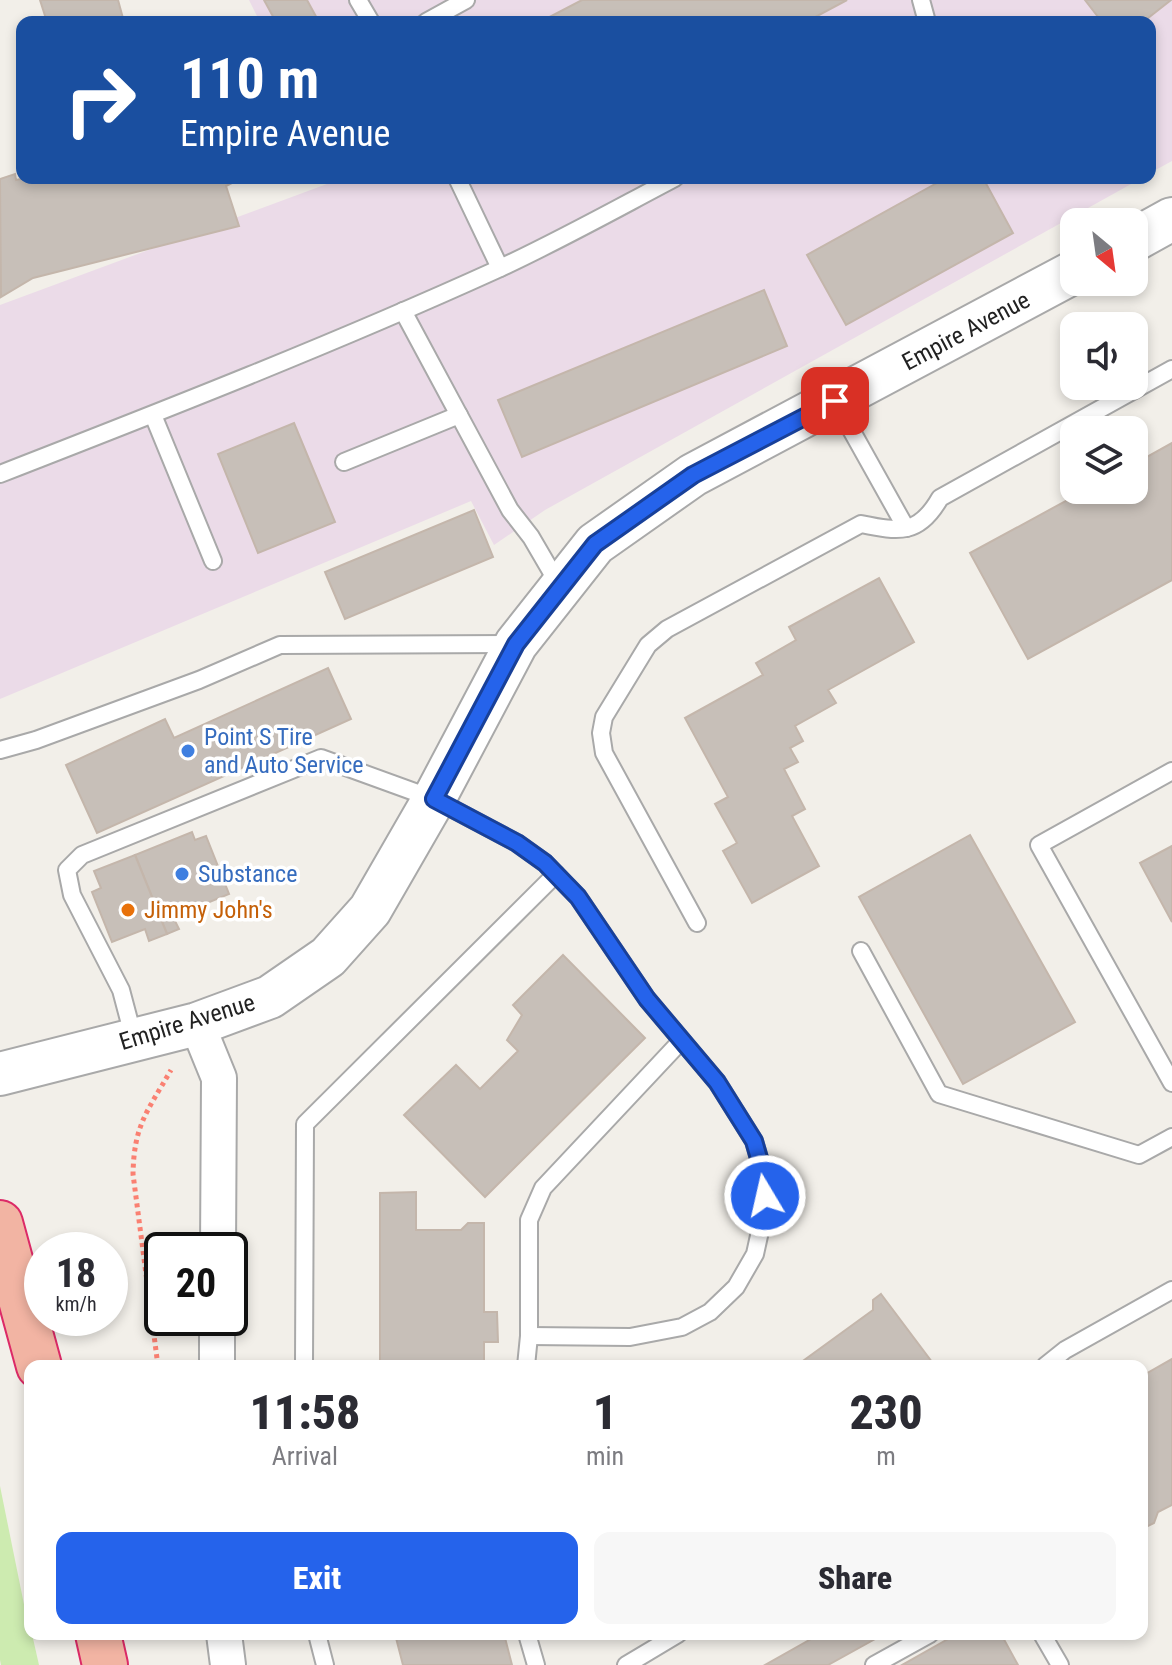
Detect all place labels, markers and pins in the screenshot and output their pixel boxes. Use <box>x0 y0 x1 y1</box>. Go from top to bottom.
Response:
pin <box>801 367 869 435</box>
place label: Point S Tire and Auto Service <box>204 723 364 779</box>
marker: Point S Tire and Auto Service <box>179 742 197 760</box>
place label: Substance <box>198 860 297 888</box>
marker: Substance <box>173 865 191 883</box>
place label: Jimmy John's <box>144 896 273 924</box>
marker: Jimmy John's <box>119 901 137 919</box>

